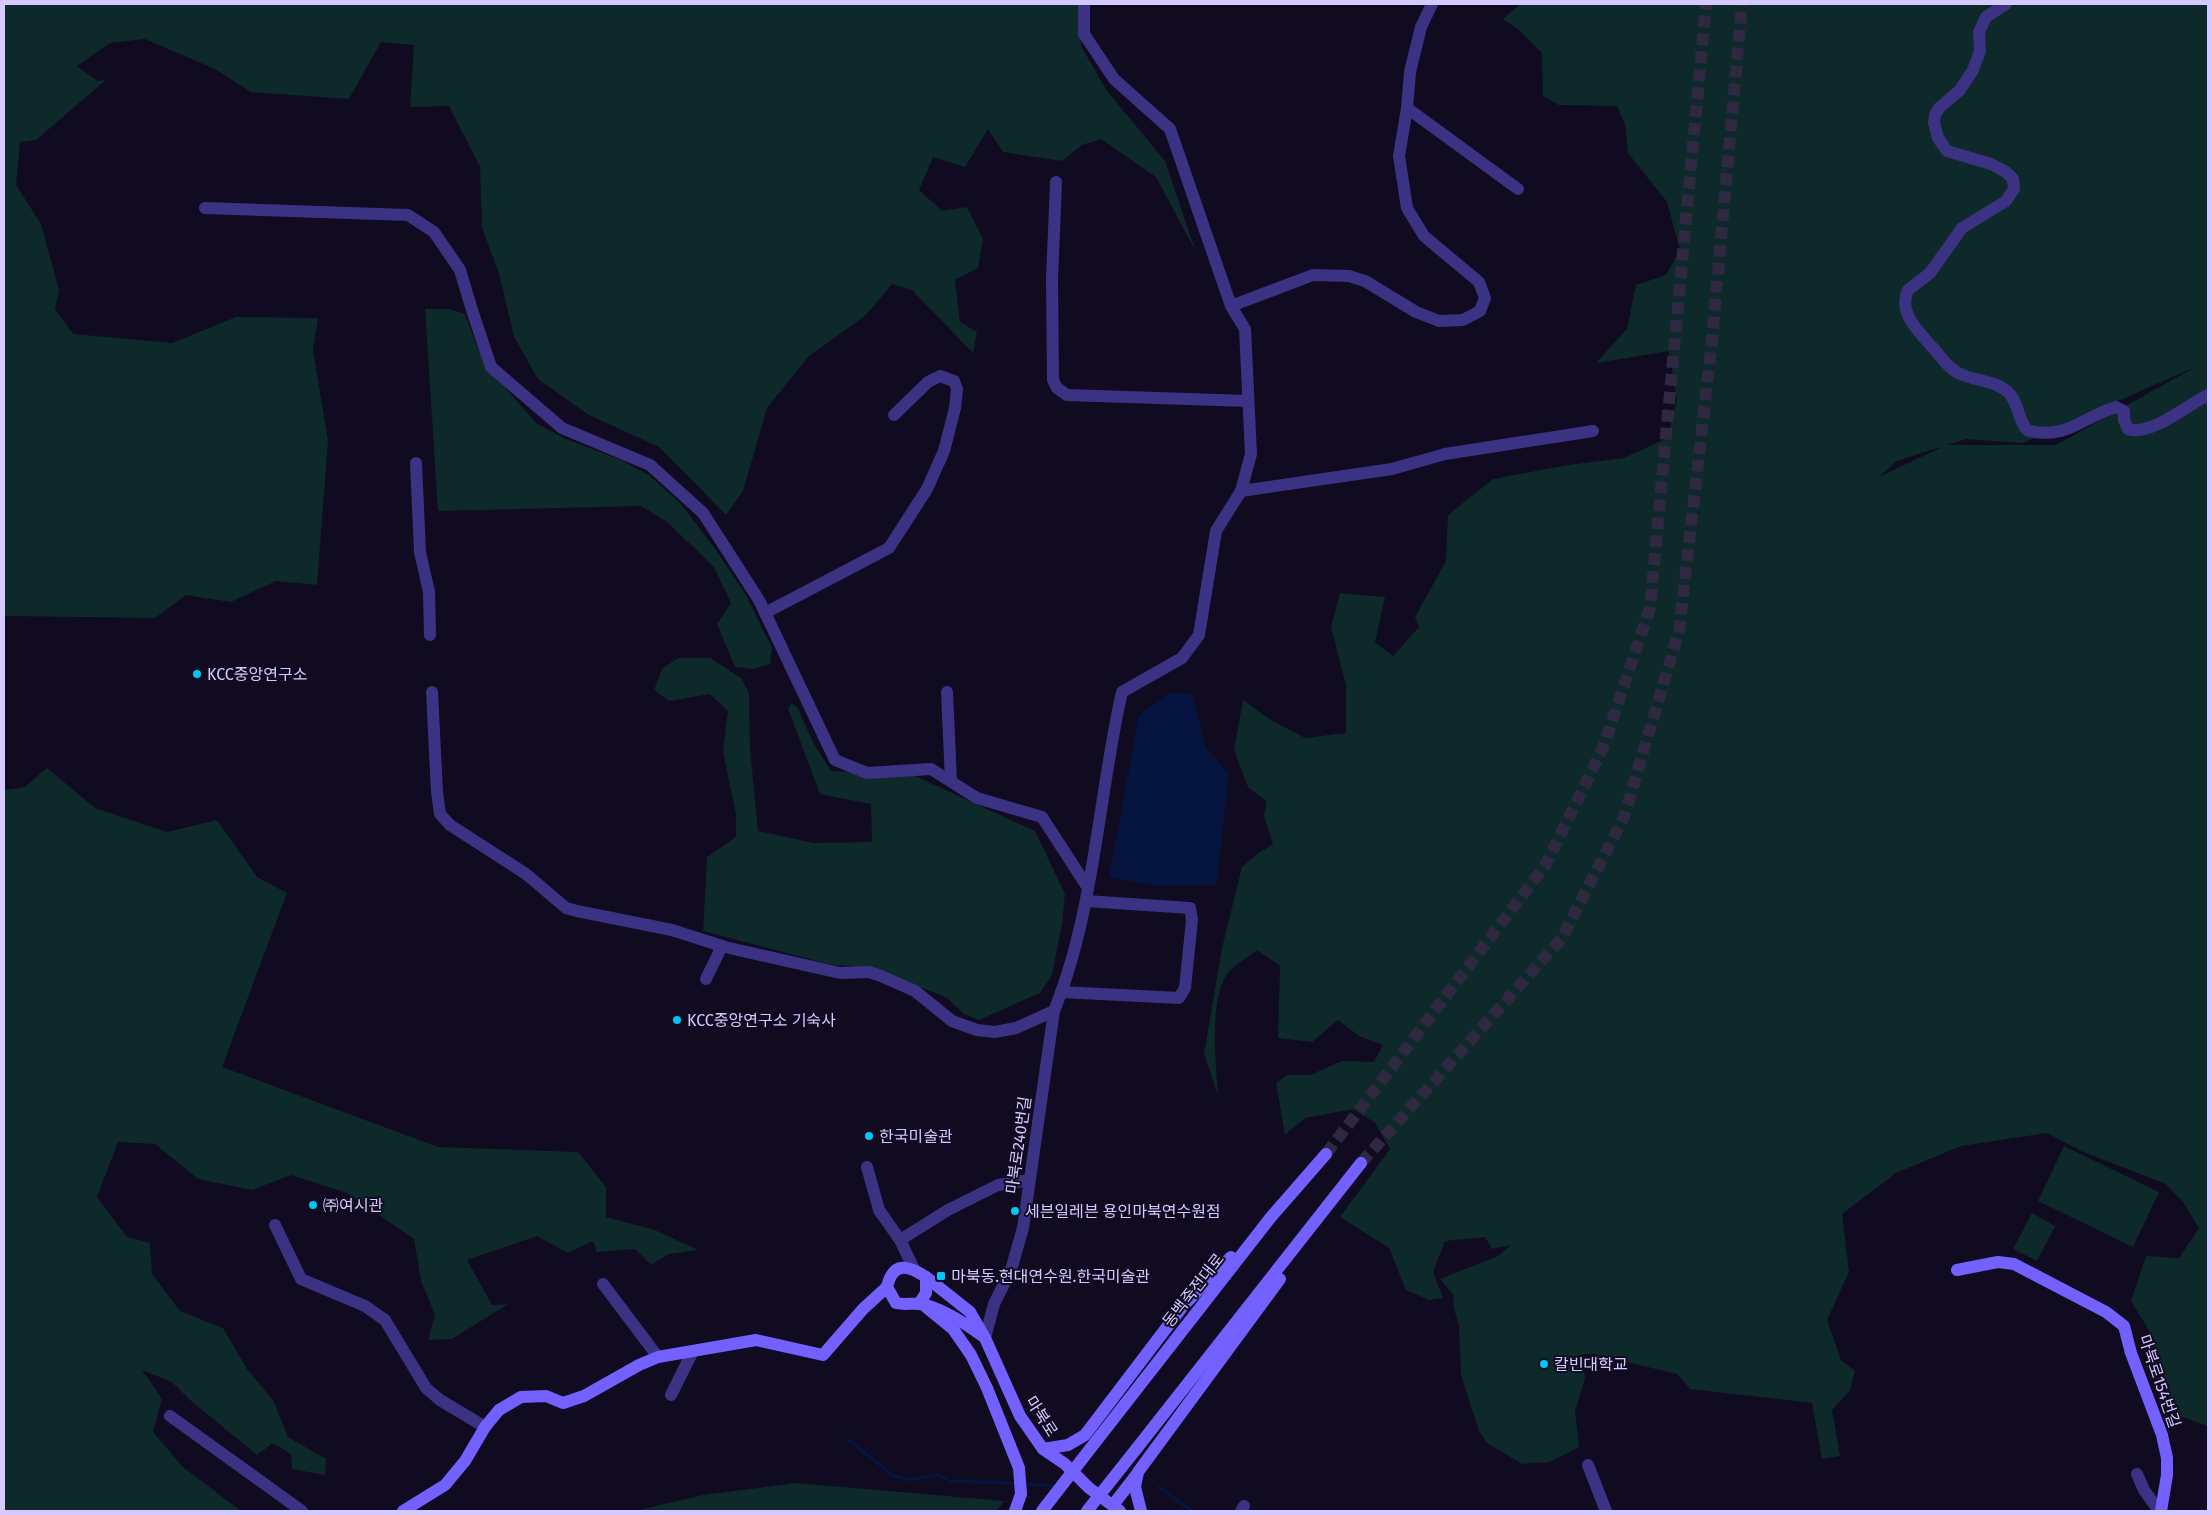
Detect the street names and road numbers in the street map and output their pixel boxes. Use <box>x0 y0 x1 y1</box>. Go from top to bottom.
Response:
street label: 마북로240번길 <box>1002 1095 1035 1195</box>
street label: 동백죽전대로 <box>1159 1249 1228 1331</box>
street label: 마북로154번길 <box>2135 1332 2184 1430</box>
street label: 마북로 <box>1022 1393 1062 1440</box>

